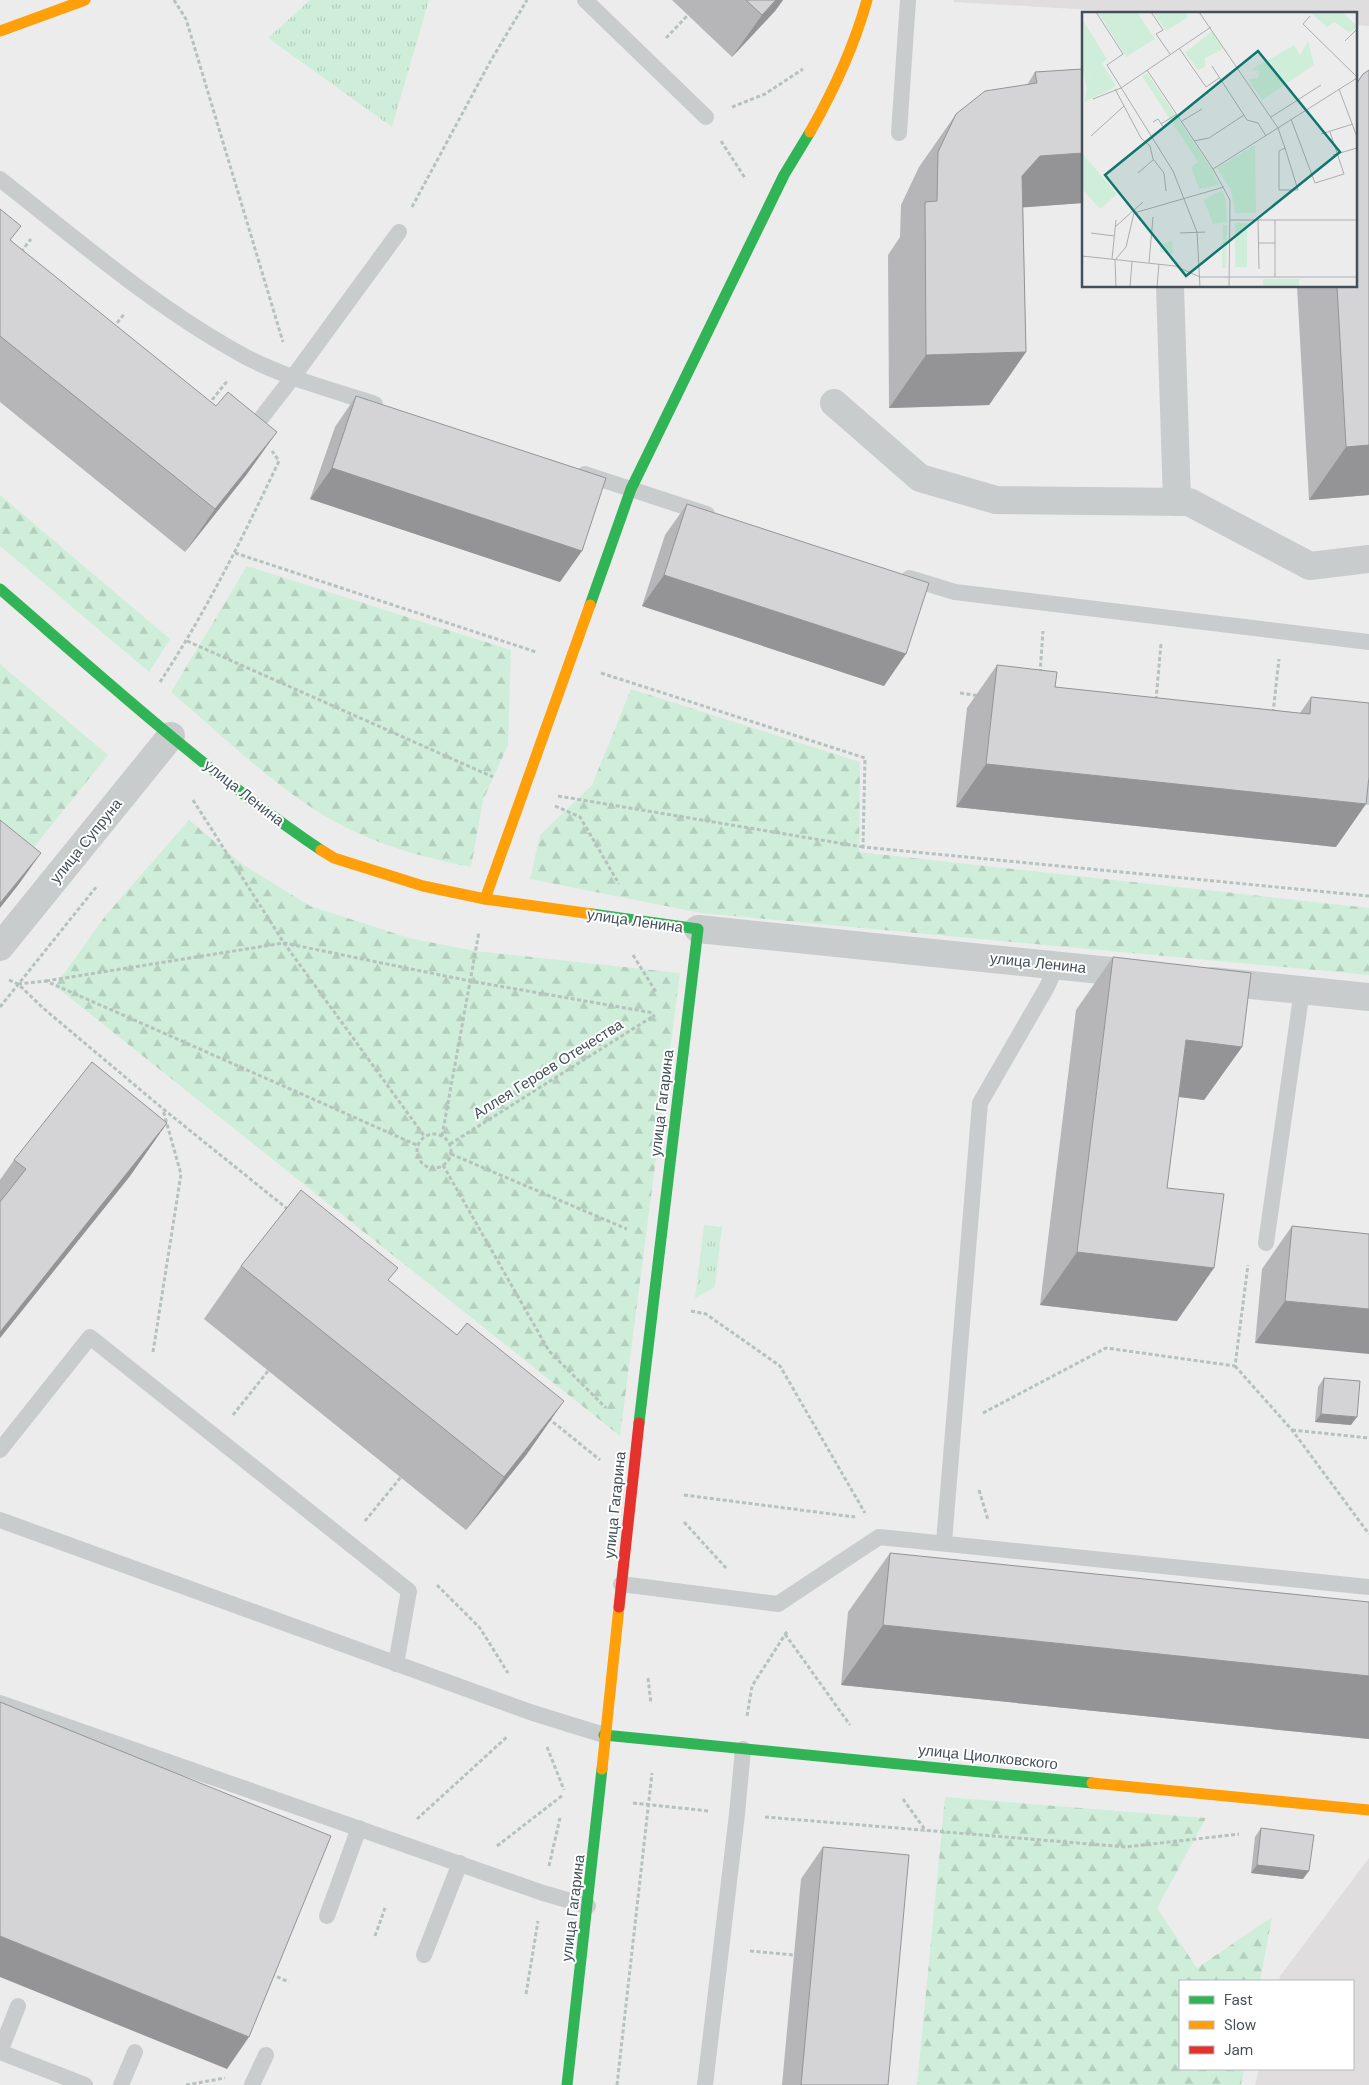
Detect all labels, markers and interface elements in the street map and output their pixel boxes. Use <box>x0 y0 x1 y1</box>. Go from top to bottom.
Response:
inset map <box>1082 12 1356 288</box>
street label: улица Ленина <box>200 755 289 831</box>
street label: улица Супруна <box>46 794 127 888</box>
street label: улица Ленина <box>586 904 685 938</box>
street label: улица Ленина <box>989 948 1088 978</box>
street label: Аллея Героев Отечества <box>469 1014 627 1123</box>
street label: улица Гагарина <box>646 1048 679 1158</box>
street label: улица Гагарина <box>599 1450 631 1560</box>
street label: улица Циолковского <box>917 1740 1059 1774</box>
street label: улица Гагарина <box>557 1853 590 1963</box>
legend <box>1179 1980 1354 2070</box>
text: Fast <box>1224 1990 1253 2010</box>
text: Slow <box>1224 2015 1257 2035</box>
text: Jam <box>1224 2040 1253 2060</box>

